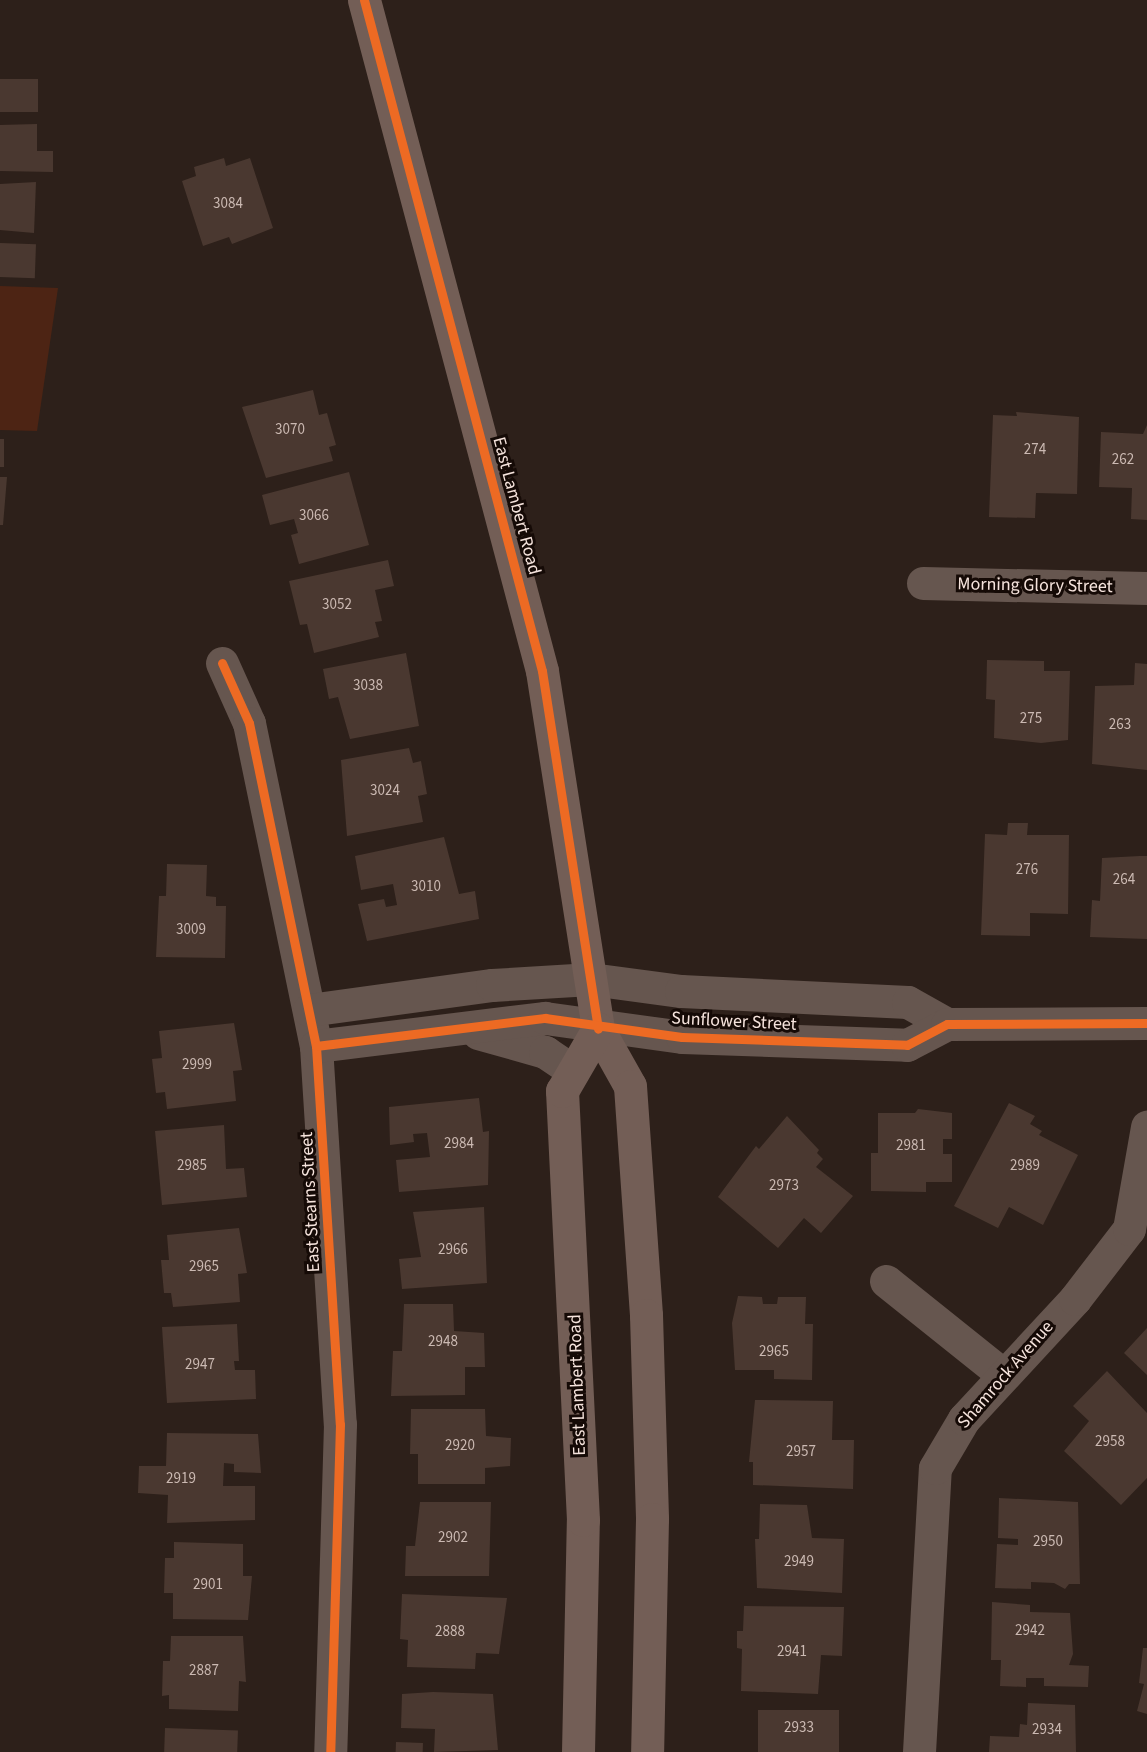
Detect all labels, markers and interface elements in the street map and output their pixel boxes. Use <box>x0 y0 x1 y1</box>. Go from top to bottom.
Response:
house number: 3084 <box>213 195 243 213</box>
house number: 3070 <box>275 421 305 439</box>
street label: East Lambert Road <box>487 435 545 577</box>
house number: 274 <box>1024 441 1046 459</box>
house number: 262 <box>1112 451 1134 469</box>
house number: 3066 <box>299 507 329 525</box>
street label: Morning Glory Street <box>957 574 1113 598</box>
house number: 3052 <box>322 596 352 614</box>
house number: 3038 <box>353 677 383 695</box>
house number: 275 <box>1020 710 1042 728</box>
house number: 263 <box>1109 716 1131 734</box>
house number: 3024 <box>370 782 400 800</box>
house number: 276 <box>1016 861 1038 879</box>
house number: 264 <box>1113 871 1135 889</box>
house number: 3010 <box>411 878 441 896</box>
house number: 3009 <box>176 921 206 939</box>
street label: Sunflower Street <box>671 1008 797 1036</box>
house number: 2999 <box>182 1056 212 1074</box>
street label: East Stearns Street <box>297 1131 325 1273</box>
house number: 2984 <box>444 1135 474 1153</box>
house number: 2981 <box>896 1137 926 1155</box>
house number: 2985 <box>177 1157 207 1175</box>
house number: 2989 <box>1010 1157 1040 1175</box>
house number: 2973 <box>769 1177 799 1195</box>
house number: 2966 <box>438 1241 468 1259</box>
house number: 2965 <box>189 1258 219 1276</box>
street label: East Lambert Road <box>565 1314 591 1456</box>
street label: Shamrock Avenue <box>953 1317 1059 1433</box>
house number: 2948 <box>428 1333 458 1351</box>
house number: 2965 <box>759 1343 789 1361</box>
house number: 2947 <box>185 1356 215 1374</box>
house number: 2958 <box>1095 1433 1125 1451</box>
house number: 2920 <box>445 1437 475 1455</box>
house number: 2957 <box>786 1443 816 1461</box>
house number: 2919 <box>166 1470 196 1488</box>
house number: 2902 <box>438 1529 468 1547</box>
house number: 2950 <box>1033 1533 1063 1551</box>
house number: 2949 <box>784 1553 814 1571</box>
house number: 2901 <box>193 1576 223 1594</box>
house number: 2942 <box>1015 1622 1045 1640</box>
house number: 2888 <box>435 1623 465 1641</box>
house number: 2941 <box>777 1643 807 1661</box>
house number: 2887 <box>189 1662 219 1680</box>
house number: 2933 <box>784 1719 814 1737</box>
house number: 2934 <box>1032 1721 1062 1739</box>

